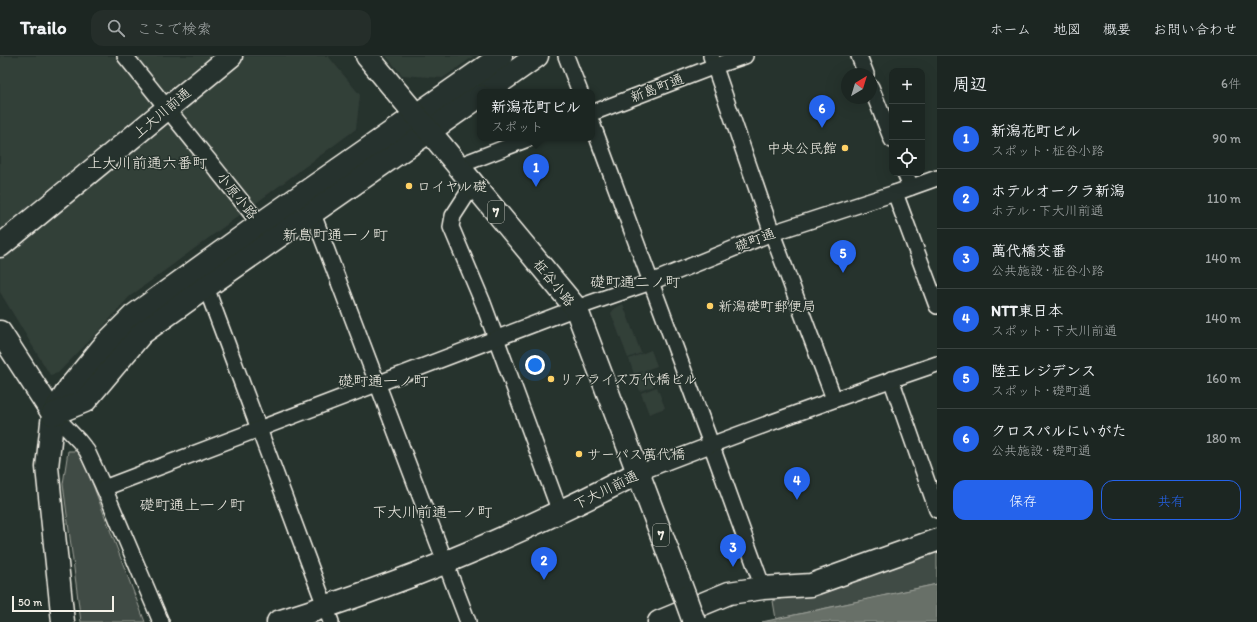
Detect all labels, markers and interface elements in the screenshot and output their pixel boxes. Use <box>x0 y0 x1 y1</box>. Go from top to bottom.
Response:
search box <box>91 10 371 46</box>
text: Trailo <box>20 16 67 39</box>
icon: search <box>105 17 127 39</box>
text: ここで検索 <box>137 20 212 38</box>
text: ホーム <box>990 21 1031 38</box>
text: 地図 <box>1053 21 1081 38</box>
text: 概要 <box>1103 21 1131 38</box>
text: お問い合わせ <box>1153 21 1237 38</box>
north arrow <box>841 68 877 104</box>
map controls <box>889 68 925 176</box>
button: + <box>889 68 925 104</box>
street label: 新島町通 <box>628 70 686 106</box>
text: 周辺 <box>953 74 987 94</box>
text: 6件 <box>1221 76 1241 91</box>
street label: 上大川前通 <box>130 84 194 142</box>
popup <box>477 89 595 141</box>
pin: 6 <box>809 95 835 128</box>
text: 新潟花町ビル <box>491 98 581 116</box>
button: − <box>889 104 925 140</box>
text: スポット <box>491 119 543 134</box>
text: 新潟花町ビル <box>991 122 1081 140</box>
text: 1 <box>963 131 969 146</box>
text: 90 m <box>1212 131 1241 146</box>
place label: 中央公民館 <box>767 140 837 157</box>
button: locate <box>889 140 925 176</box>
marker: 中央公民館 <box>840 143 850 153</box>
text: スポット · 柾谷小路 <box>991 143 1104 158</box>
district label: 上大川前通六番町 <box>87 154 208 172</box>
pin: 1 <box>523 154 549 187</box>
street label: 小原小路 <box>213 169 261 223</box>
place label: ロイヤル礎 <box>417 178 487 195</box>
marker: ロイヤル礎 <box>404 181 414 191</box>
text: ホテルオークラ新潟 <box>991 182 1125 200</box>
text: 2 <box>963 191 969 206</box>
text: 110 m <box>1207 191 1241 206</box>
road number: 7 <box>488 201 504 223</box>
text: ホテル · 下大川前通 <box>991 203 1103 218</box>
street label: 礎町通 <box>732 225 778 255</box>
district label: 新島町通一ノ町 <box>282 226 388 244</box>
pin: 5 <box>830 240 856 273</box>
text: 萬代橋交番 <box>991 242 1066 260</box>
text: 3 <box>962 251 970 266</box>
text: 140 m <box>1205 251 1241 266</box>
street label: 柾谷小路 <box>530 256 578 310</box>
text: 公共施設 · 柾谷小路 <box>991 263 1104 278</box>
district label: 礎町通二ノ町 <box>590 273 681 291</box>
place label: 新潟礎町郵便局 <box>718 298 816 315</box>
marker: 新潟礎町郵便局 <box>705 301 715 311</box>
text: NTT東日本 <box>991 302 1063 320</box>
text: 4 <box>962 311 970 326</box>
text: 140 m <box>1205 311 1241 326</box>
text: スポット · 下大川前通 <box>991 323 1117 338</box>
your location <box>525 355 545 375</box>
text: 陸王レジデンス <box>991 362 1096 380</box>
place label: リアライズ万代橋ビル <box>559 371 698 388</box>
text: 5 <box>963 371 969 386</box>
text: 160 m <box>1206 371 1241 386</box>
district label: 礎町通一ノ町 <box>338 372 429 390</box>
marker: リアライズ万代橋ビル <box>546 374 556 384</box>
text: スポット · 礎町通 <box>991 383 1091 398</box>
text: クロスパルにいがた <box>991 422 1127 440</box>
text: 6 <box>963 431 969 446</box>
text: 180 m <box>1206 431 1241 446</box>
text: 公共施設 · 礎町通 <box>991 443 1091 458</box>
place label: サーパス萬代橋 <box>587 446 685 463</box>
marker: サーパス萬代橋 <box>574 449 584 459</box>
street label: 下大川前通 <box>571 467 641 513</box>
pin: 4 <box>784 467 810 500</box>
button: 保存 <box>953 480 1093 520</box>
button: 共有 <box>1101 480 1241 520</box>
district label: 礎町通上一ノ町 <box>139 496 245 514</box>
district label: 下大川前通一ノ町 <box>372 503 493 521</box>
road number: 7 <box>653 524 669 546</box>
pin: 3 <box>720 534 746 567</box>
pin: 2 <box>531 547 557 580</box>
scale bar <box>12 594 114 613</box>
text: 50 m <box>18 596 42 609</box>

